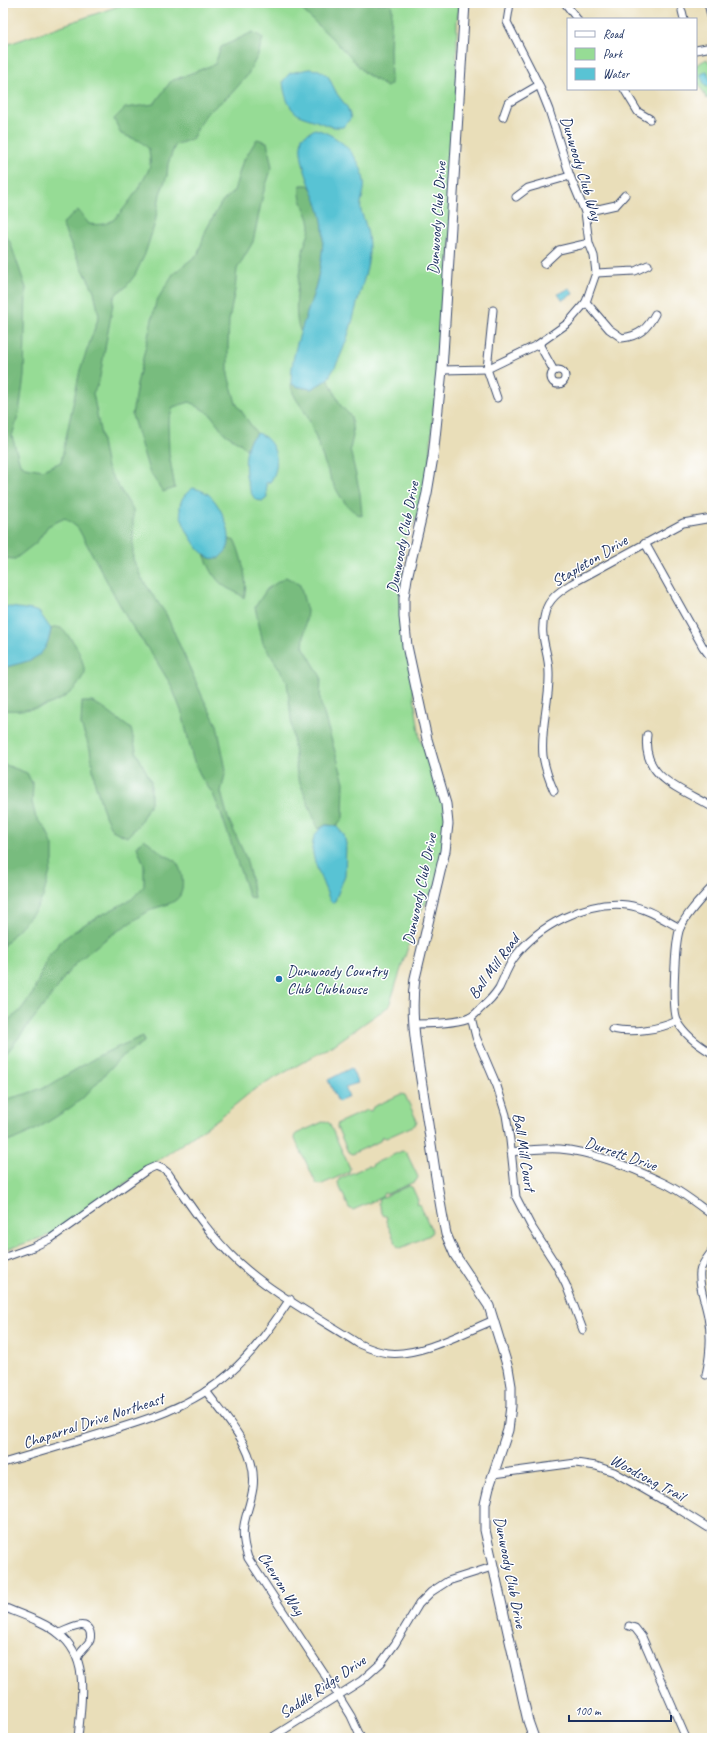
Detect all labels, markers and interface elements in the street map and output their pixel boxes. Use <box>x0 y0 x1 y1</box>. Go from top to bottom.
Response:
legend <box>567 18 697 90</box>
text: Road <box>603 26 625 42</box>
text: Park <box>603 46 624 62</box>
text: Water <box>603 66 631 82</box>
street label: Dunwoody Club Way <box>556 114 607 224</box>
street label: Dunwoody Club Drive <box>423 159 451 275</box>
street label: Dunwoody Club Drive <box>382 478 424 595</box>
street label: Stapleton Drive <box>548 529 633 591</box>
street label: Dunwoody Club Drive <box>398 830 442 947</box>
street label: Ball Mill Road <box>464 928 526 1003</box>
place label: Dunwoody Country Club Clubhouse <box>287 961 389 999</box>
marker: Dunwoody Country Club Clubhouse <box>274 974 284 984</box>
street label: Ball Mill Court <box>508 1112 540 1195</box>
street label: Durrett Drive <box>582 1132 661 1176</box>
street label: Chaparral Drive Northeast <box>20 1388 169 1453</box>
street label: Woodsong Trail <box>607 1450 691 1507</box>
street label: Dunwoody Club Drive <box>489 1515 531 1631</box>
street label: Chevron Way <box>253 1548 310 1620</box>
street label: Saddle Ridge Drive <box>275 1650 371 1723</box>
scale bar <box>569 1697 671 1723</box>
text: 100 m <box>575 1703 602 1719</box>

